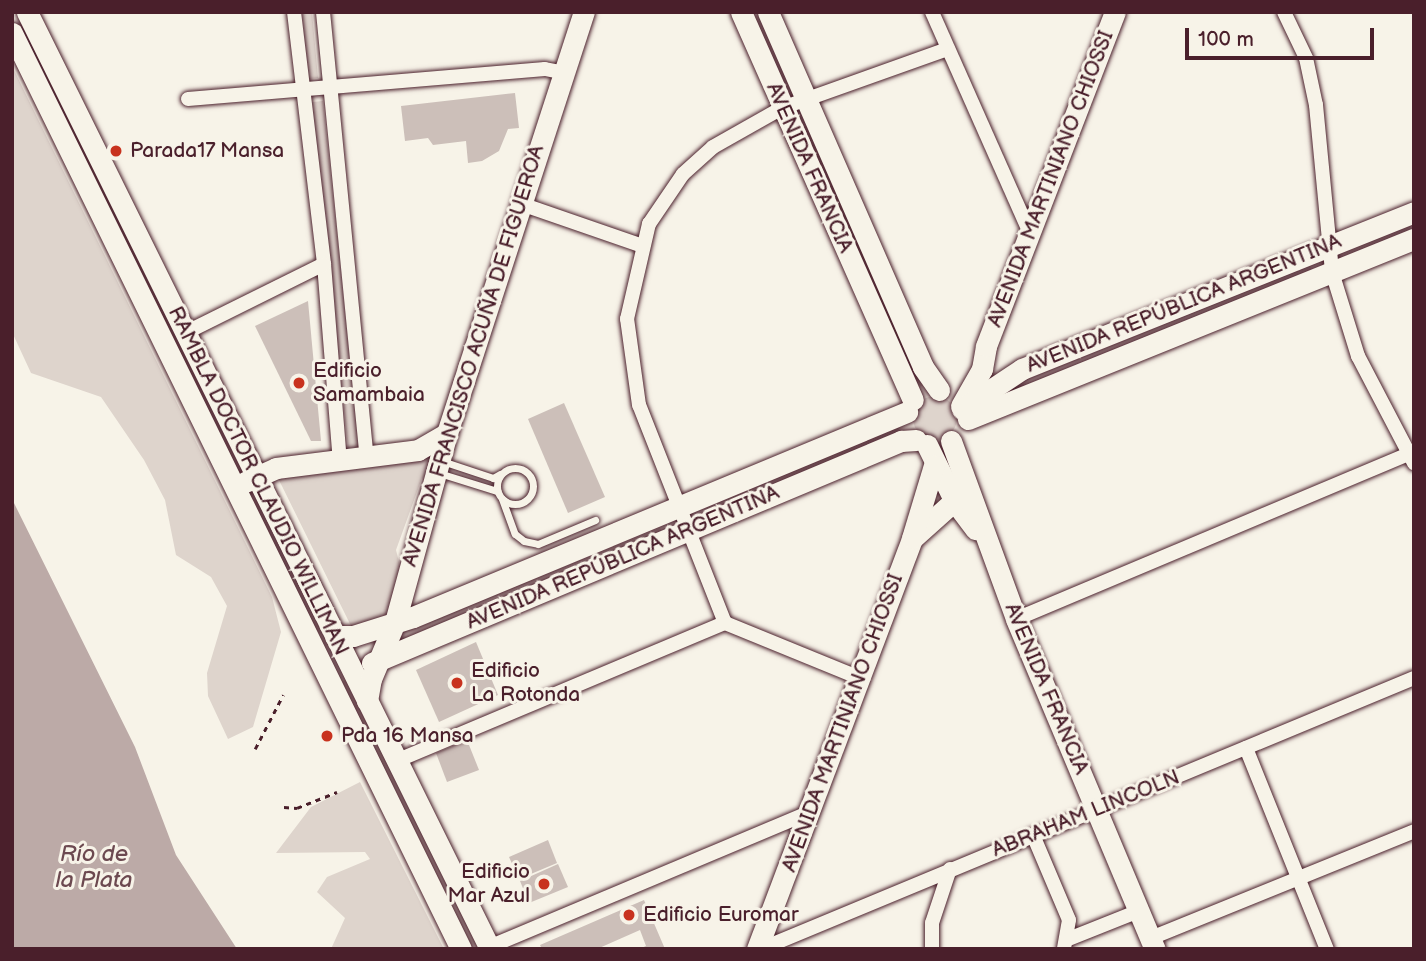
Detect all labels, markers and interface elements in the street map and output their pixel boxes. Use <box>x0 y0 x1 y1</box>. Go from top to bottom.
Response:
scale bar <box>1188 14 1377 58</box>
street label: AVENIDA MARTINIANO CHIOSSI <box>983 27 1119 331</box>
text: 100 m <box>1198 27 1254 52</box>
street label: AVENIDA FRANCIA <box>760 79 858 257</box>
place label: Parada17 Mansa <box>130 138 285 164</box>
street label: AVENIDA FRANCISCO ACUÑA DE FIGUEROA <box>398 142 550 570</box>
marker: Parada17 Mansa <box>108 143 124 159</box>
street label: AVENIDA REPÚBLICA ARGENTINA <box>1023 229 1345 379</box>
street label: RAMBLA DOCTOR CLAUDIO WILLIMAN <box>162 302 354 660</box>
place label: Edificio Samambaia <box>313 358 425 408</box>
marker: Edificio Samambaia <box>291 375 307 391</box>
street label: AVENIDA REPÚBLICA ARGENTINA <box>463 480 783 636</box>
street label: AVENIDA MARTINIANO CHIOSSI <box>777 570 909 876</box>
street label: AVENIDA FRANCIA <box>999 600 1093 778</box>
place label: Edificio La Rotonda <box>471 658 580 708</box>
marker: Edificio La Rotonda <box>449 675 465 691</box>
place label: Pda 16 Mansa <box>341 723 474 749</box>
marker: Pda 16 Mansa <box>319 728 335 744</box>
street label: ABRAHAM LINCOLN <box>989 765 1183 863</box>
water label: Río de la Plata <box>55 840 133 894</box>
place label: Edificio Mar Azul <box>447 859 530 909</box>
marker: Edificio Mar Azul <box>536 876 552 892</box>
place label: Edificio Euromar <box>643 902 799 928</box>
marker: Edificio Euromar <box>621 907 637 923</box>

